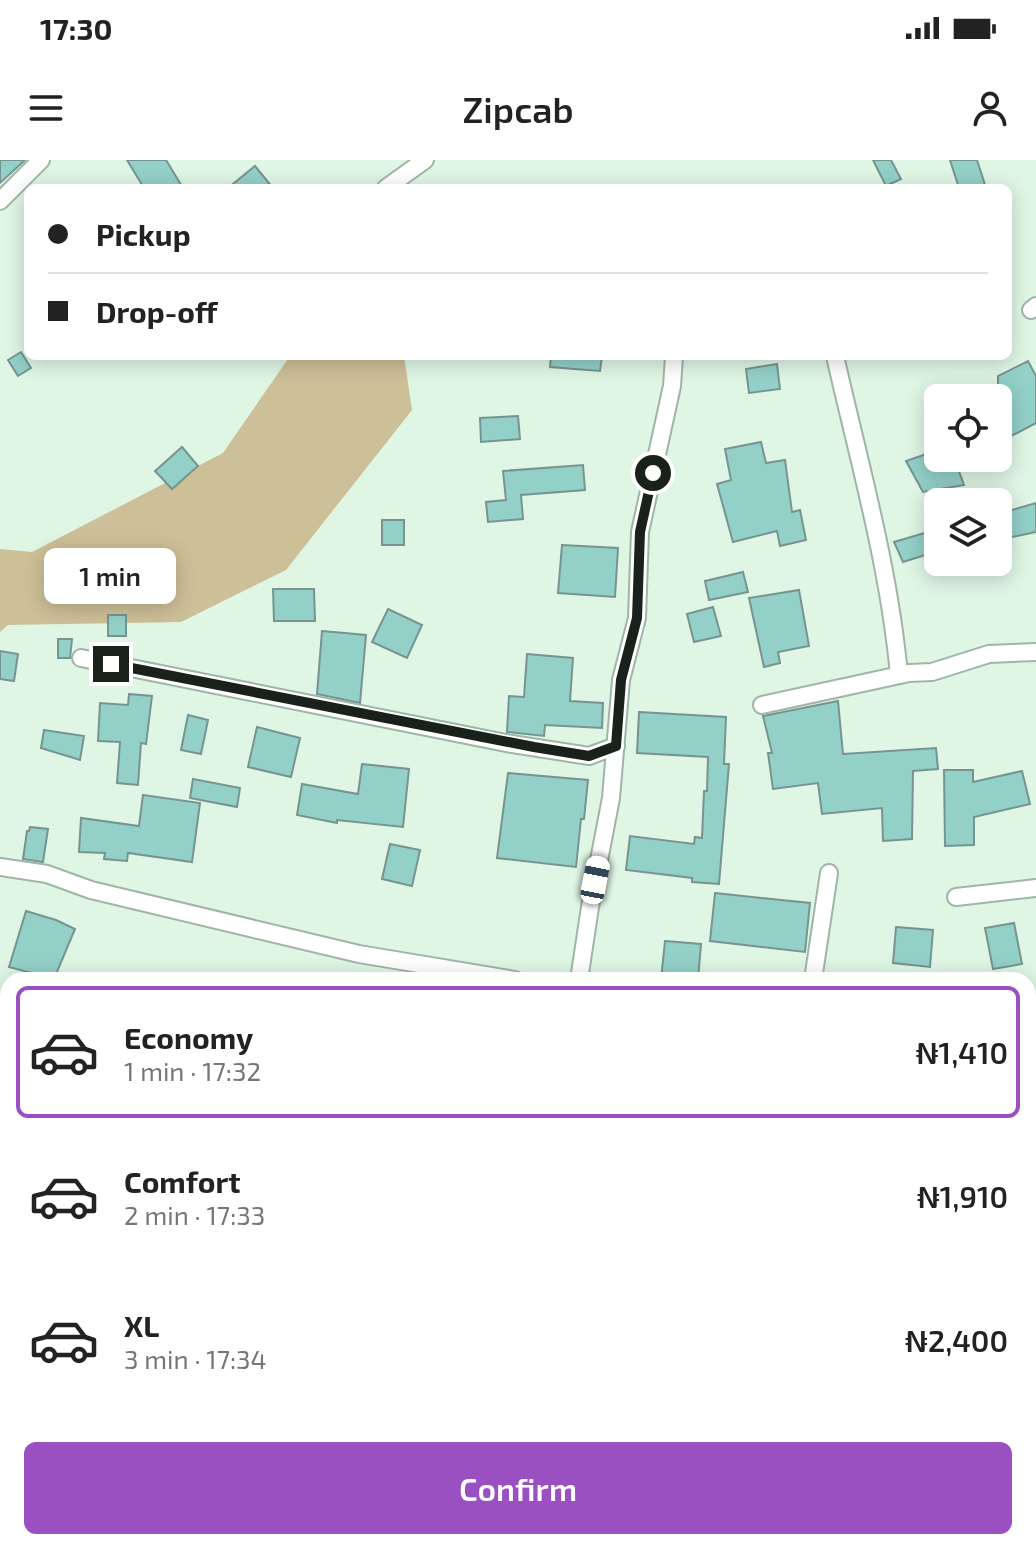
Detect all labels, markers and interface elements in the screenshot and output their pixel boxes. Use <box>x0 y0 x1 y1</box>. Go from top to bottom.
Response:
text: 17:30 <box>40 10 112 46</box>
icon: menu <box>24 86 68 130</box>
icon: person <box>968 86 1012 130</box>
text: Zipcab <box>463 87 573 130</box>
text: Pickup <box>96 216 191 252</box>
text: Drop-off <box>96 293 218 329</box>
map controls <box>924 384 1012 576</box>
button: locate <box>924 384 1012 472</box>
route start <box>635 455 671 491</box>
button: layers <box>924 488 1012 576</box>
callout: 1 min <box>45 548 177 604</box>
text: 1 min <box>79 560 141 591</box>
route end <box>93 646 129 682</box>
car <box>579 854 611 906</box>
icon: car <box>28 1016 100 1088</box>
text: Economy <box>124 1019 253 1055</box>
text: ₦1,410 <box>915 1034 1008 1070</box>
text: 1 min · 17:32 <box>124 1055 261 1086</box>
icon: car <box>28 1160 100 1232</box>
text: Comfort <box>124 1163 241 1199</box>
text: ₦1,910 <box>917 1178 1008 1214</box>
text: 2 min · 17:33 <box>124 1199 265 1230</box>
icon: car <box>28 1304 100 1376</box>
text: XL <box>124 1307 159 1343</box>
text: ₦2,400 <box>905 1322 1008 1358</box>
text: 3 min · 17:34 <box>124 1343 267 1374</box>
button: Confirm <box>24 1442 1012 1534</box>

